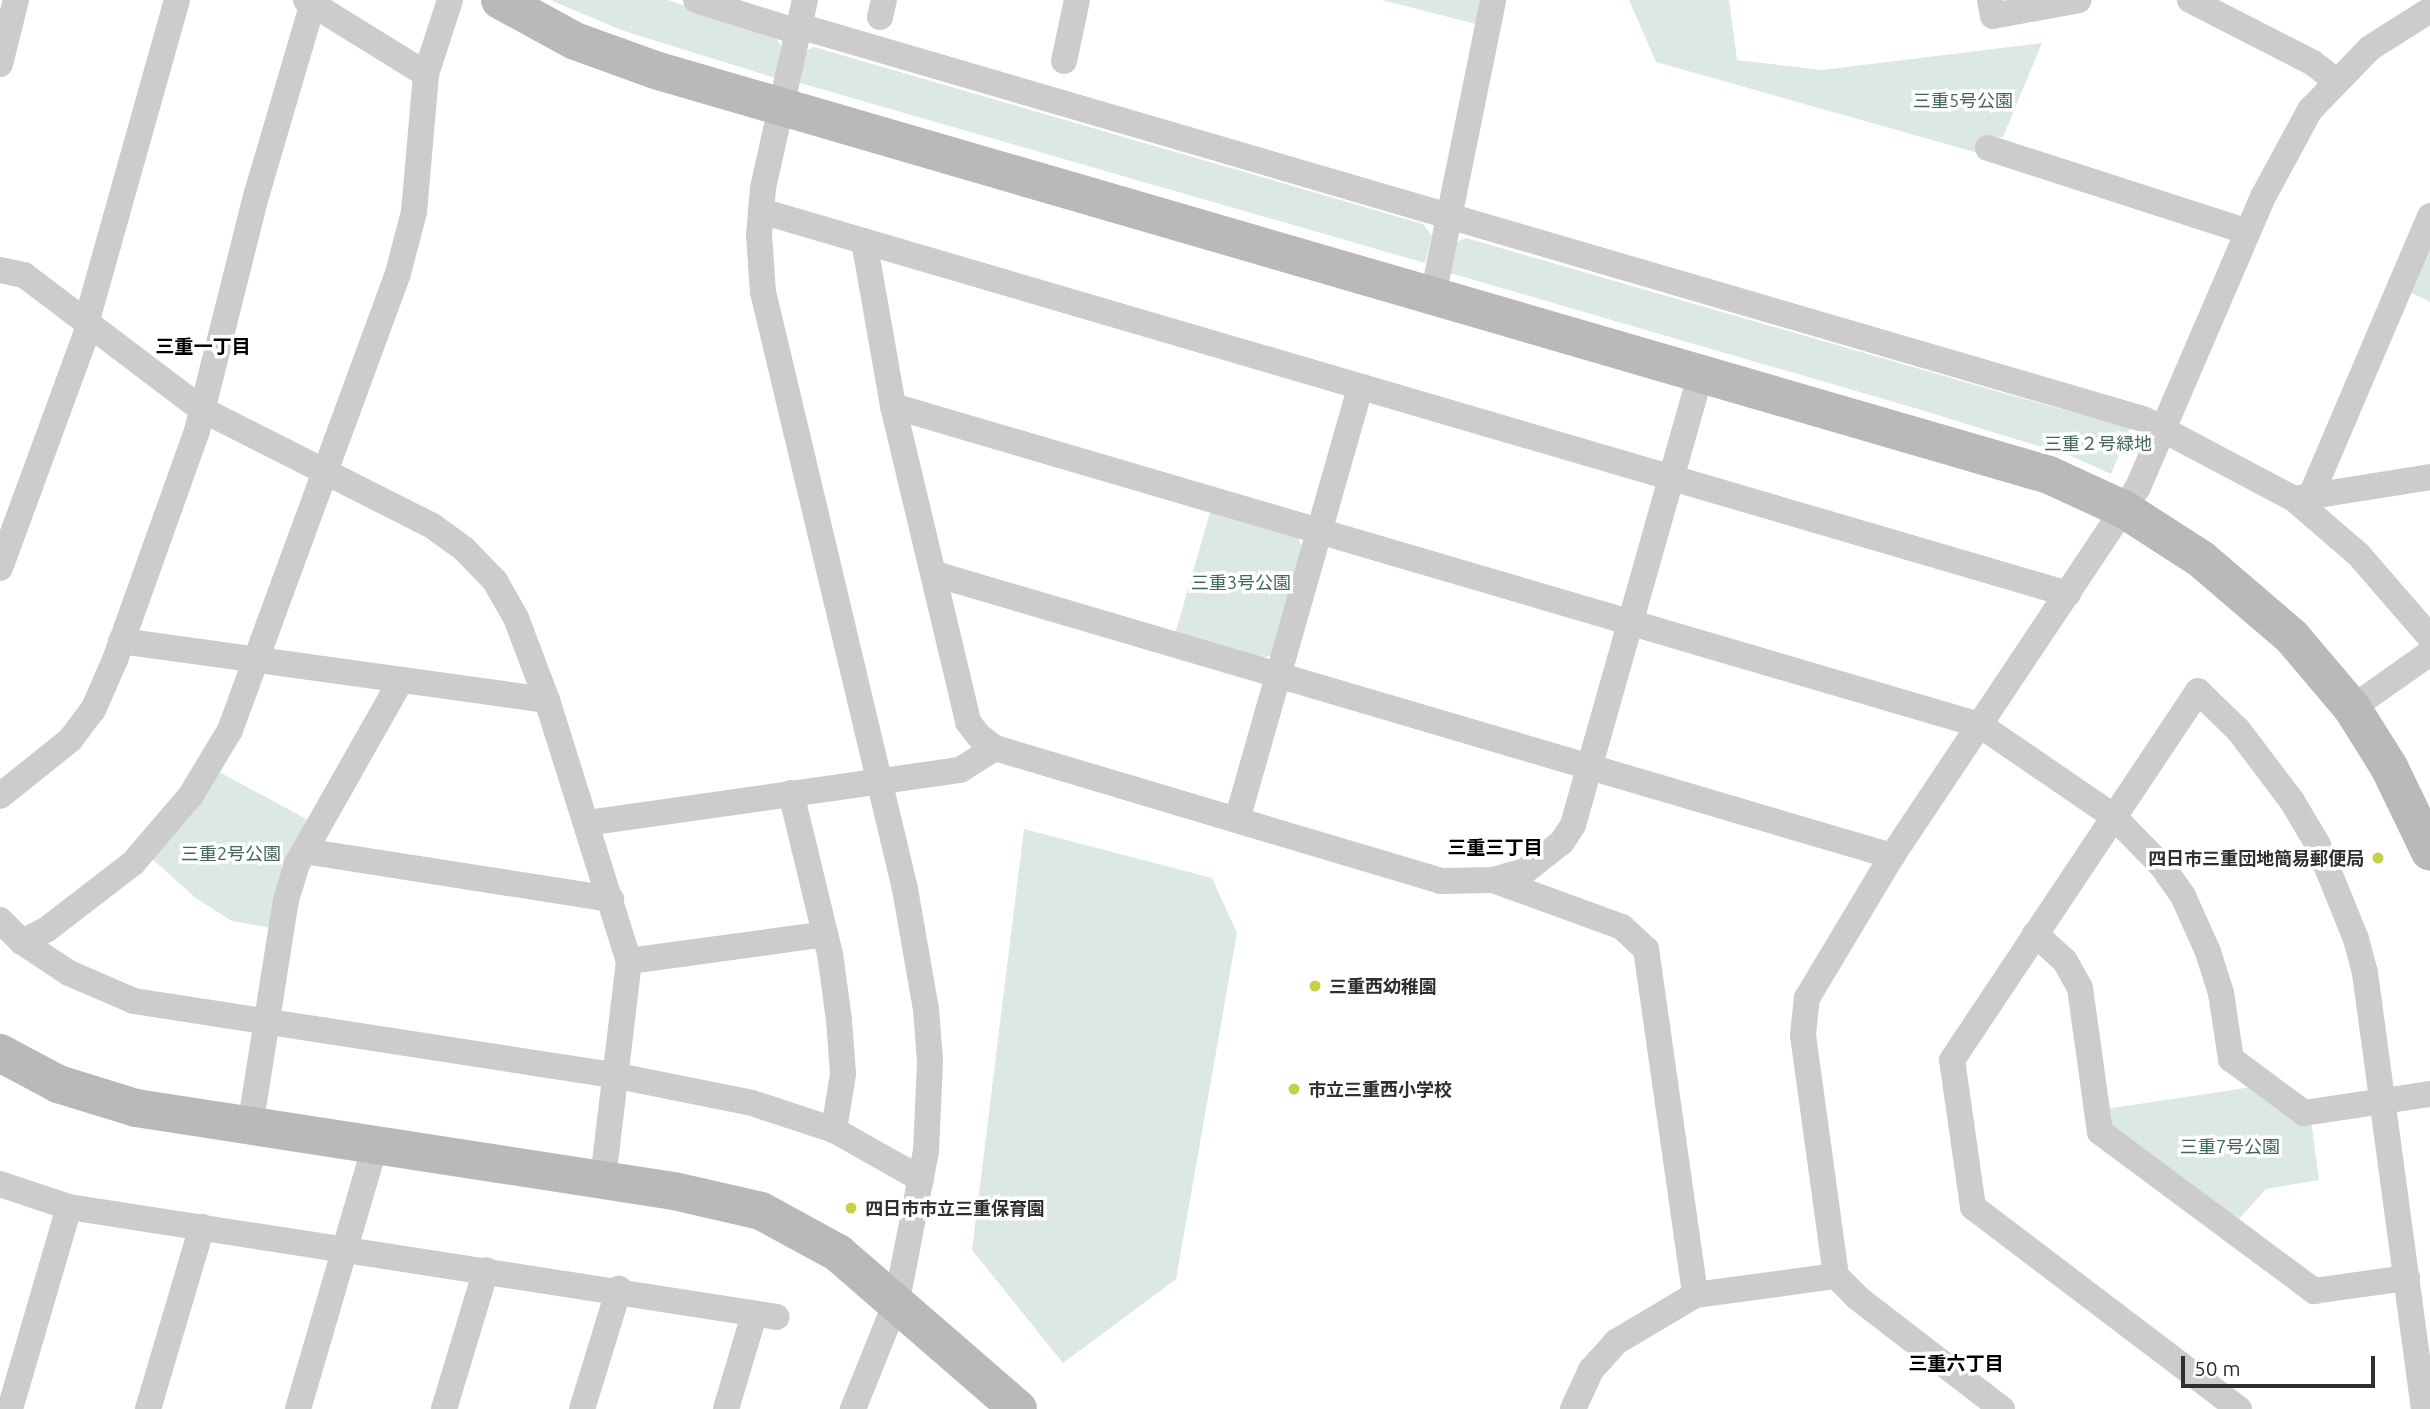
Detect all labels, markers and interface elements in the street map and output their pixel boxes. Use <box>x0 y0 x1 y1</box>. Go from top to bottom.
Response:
park label: 三重5号公園 <box>1913 89 2013 111</box>
district label: 三重一丁目 <box>156 336 250 358</box>
park label: 三重２号緑地 <box>2044 432 2152 454</box>
park label: 三重3号公園 <box>1191 571 1291 593</box>
district label: 三重三丁目 <box>1448 837 1542 859</box>
park label: 三重2号公園 <box>181 842 281 864</box>
place label: 四日市三重団地簡易郵便局 <box>2148 847 2364 869</box>
marker: 四日市三重団地簡易郵便局 <box>2370 850 2386 866</box>
place label: 三重西幼稚園 <box>1329 975 1437 997</box>
marker: 三重西幼稚園 <box>1307 978 1323 994</box>
place label: 市立三重西小学校 <box>1308 1078 1452 1100</box>
marker: 市立三重西小学校 <box>1286 1081 1302 1097</box>
park label: 三重7号公園 <box>2180 1135 2280 1157</box>
place label: 四日市市立三重保育園 <box>865 1197 1045 1219</box>
marker: 四日市市立三重保育園 <box>843 1200 859 1216</box>
scale bar <box>2185 1342 2379 1386</box>
district label: 三重六丁目 <box>1909 1353 2003 1375</box>
text: 50 m <box>2194 1356 2241 1380</box>

